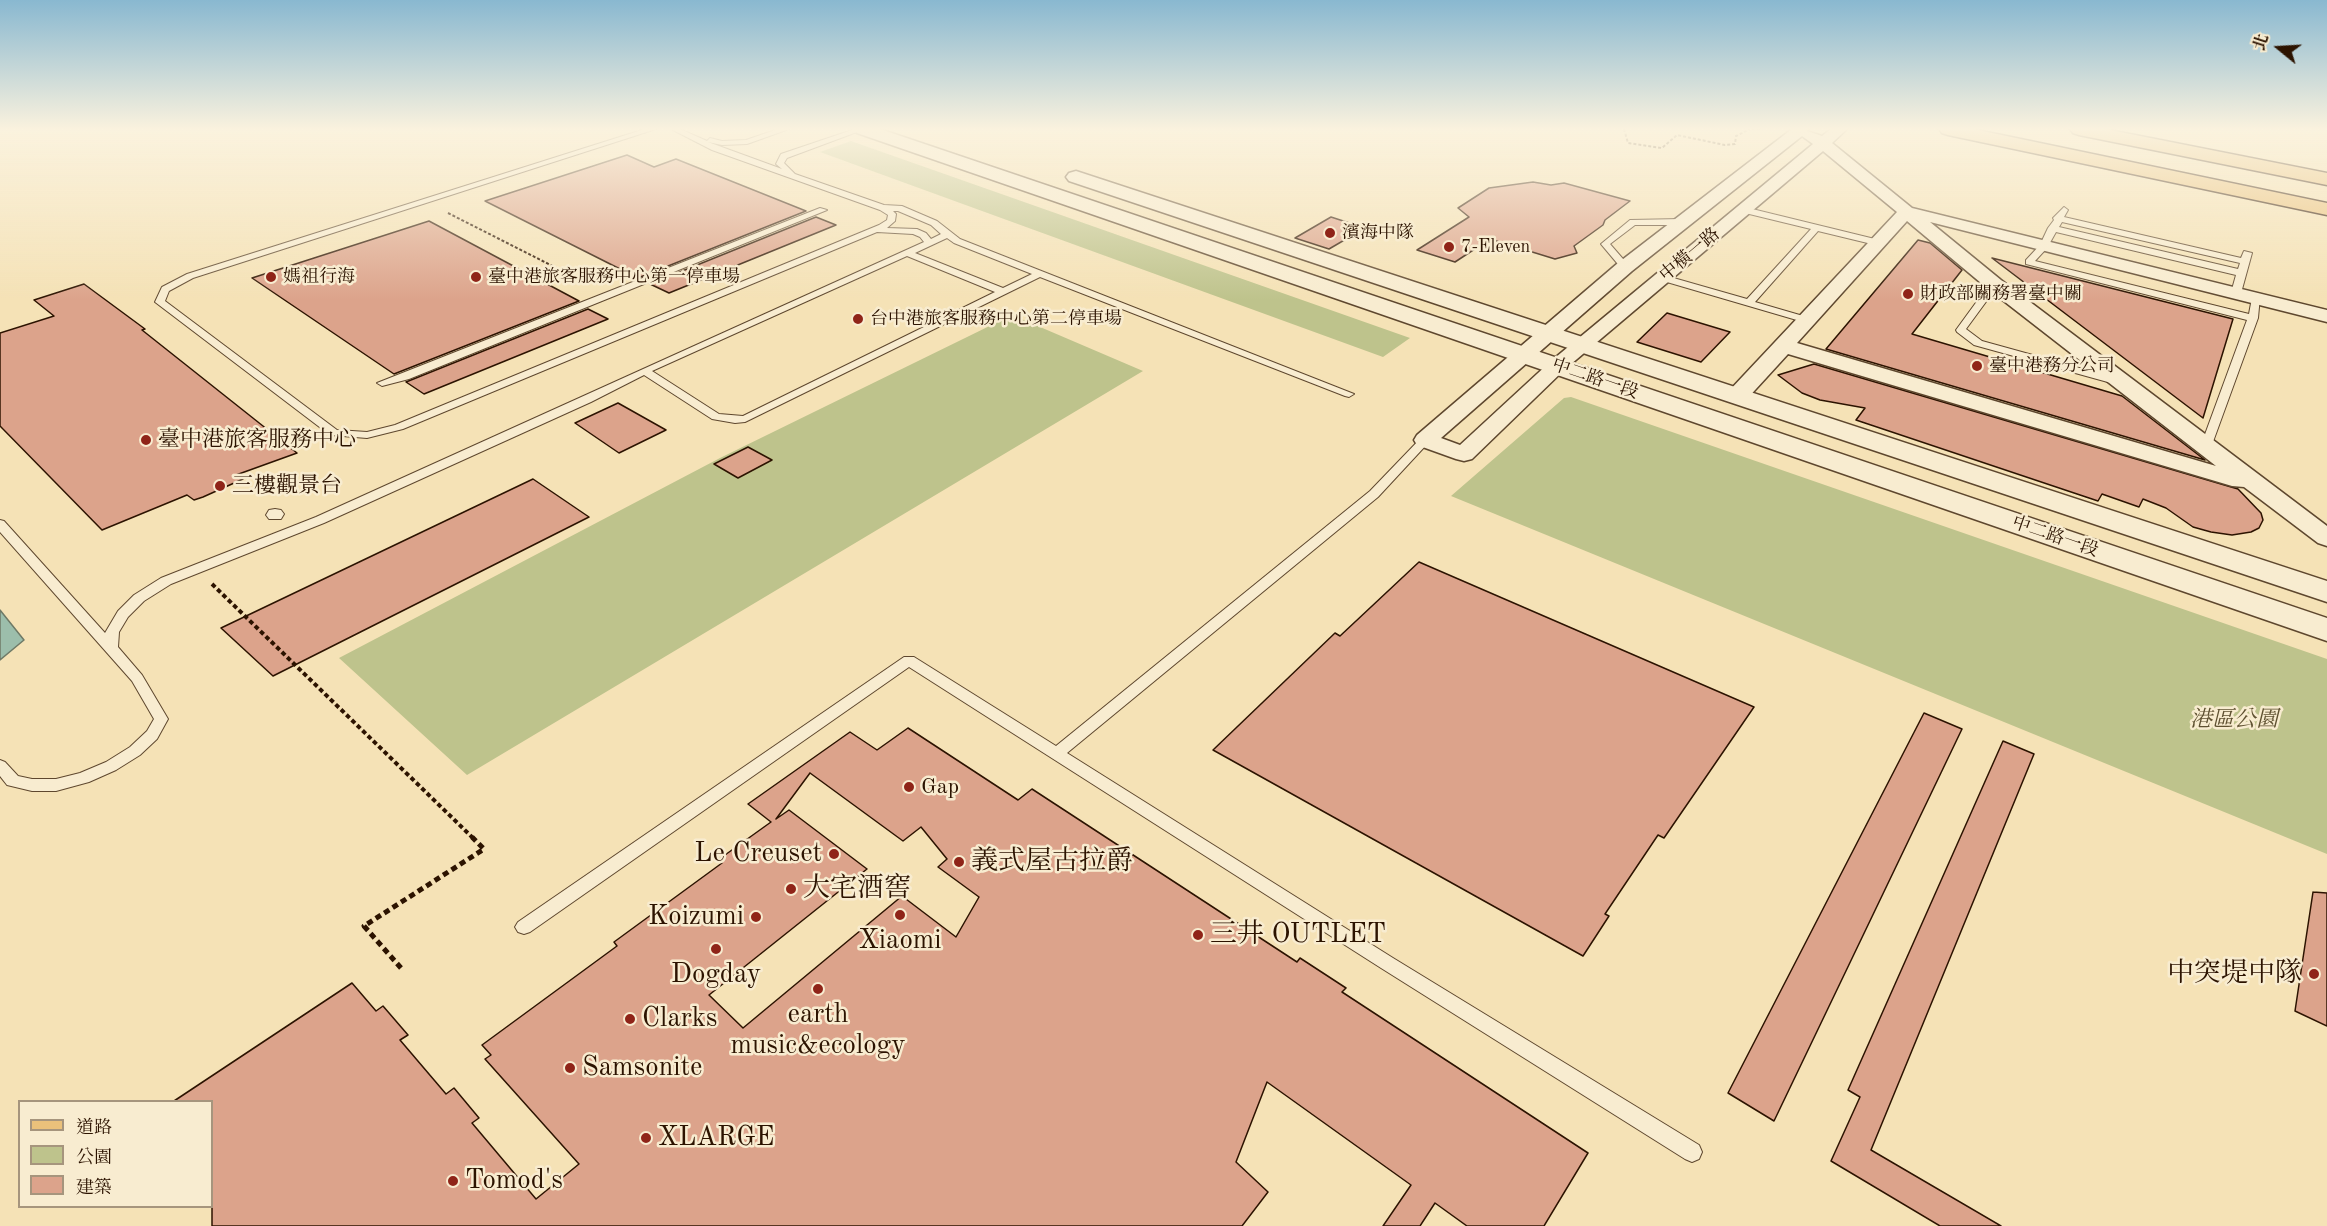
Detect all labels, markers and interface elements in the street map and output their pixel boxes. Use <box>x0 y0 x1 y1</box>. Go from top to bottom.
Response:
north arrow <box>2249 18 2309 78</box>
text: 北 <box>2252 32 2272 53</box>
place label: 濱海中隊 <box>1342 222 1414 244</box>
street label: 中橫一路 <box>1655 224 1725 286</box>
marker: 濱海中隊 <box>1323 226 1337 240</box>
place label: 7-Eleven <box>1461 236 1530 258</box>
marker: 7-Eleven <box>1442 240 1456 254</box>
place label: 媽祖行海 <box>283 266 355 288</box>
place label: 臺中港旅客服務中心第一停車場 <box>488 266 740 288</box>
marker: 媽祖行海 <box>264 270 278 284</box>
marker: 臺中港旅客服務中心第一停車場 <box>469 270 483 284</box>
place label: 財政部關務署臺中關 <box>1920 283 2082 305</box>
marker: 財政部關務署臺中關 <box>1901 287 1915 301</box>
place label: 台中港旅客服務中心第二停車場 <box>870 308 1122 330</box>
marker: 台中港旅客服務中心第二停車場 <box>851 312 865 326</box>
street label: 中二路一段 <box>1549 354 1641 404</box>
place label: 臺中港務分公司 <box>1989 355 2115 377</box>
marker: 臺中港務分公司 <box>1970 359 1984 373</box>
place label: 臺中港旅客服務中心 <box>158 427 356 453</box>
marker: 臺中港旅客服務中心 <box>139 433 153 447</box>
place label: 三樓觀景台 <box>232 473 342 499</box>
marker: 三樓觀景台 <box>213 479 227 493</box>
street label: 中二路一段 <box>2009 512 2101 562</box>
park label: 港區公園 <box>2190 707 2278 733</box>
place label: Gap <box>921 774 959 800</box>
marker: Gap <box>902 780 916 794</box>
place label: Le Creuset <box>694 838 822 870</box>
place label: 義式屋古拉爵 <box>971 846 1133 878</box>
marker: Le Creuset <box>827 847 841 861</box>
marker: 義式屋古拉爵 <box>952 855 966 869</box>
place label: 大宅酒窖 <box>803 873 911 905</box>
marker: 大宅酒窖 <box>784 882 798 896</box>
place label: Koizumi <box>648 901 744 933</box>
marker: Xiaomi <box>893 908 907 922</box>
marker: Koizumi <box>749 910 763 924</box>
place label: 三井 OUTLET <box>1210 919 1386 951</box>
place label: Xiaomi <box>859 925 941 957</box>
marker: 三井 OUTLET <box>1191 928 1205 942</box>
marker: Dogday <box>709 942 723 956</box>
place label: 中突堤中隊 <box>2167 958 2302 990</box>
place label: Dogday <box>671 959 761 991</box>
marker: 中突堤中隊 <box>2307 967 2321 981</box>
marker: earth music&ecology <box>811 982 825 996</box>
place label: earth music&ecology <box>730 999 906 1062</box>
place label: Clarks <box>642 1003 718 1035</box>
marker: Clarks <box>623 1012 637 1026</box>
place label: Samsonite <box>582 1052 702 1084</box>
marker: Samsonite <box>563 1061 577 1075</box>
legend <box>18 1100 213 1208</box>
text: 道路 <box>76 1119 112 1137</box>
place label: XLARGE <box>658 1122 774 1154</box>
marker: XLARGE <box>639 1131 653 1145</box>
text: 公園 <box>76 1149 112 1167</box>
place label: Tomod's <box>465 1165 563 1197</box>
marker: Tomod's <box>446 1174 460 1188</box>
text: 建築 <box>76 1179 112 1197</box>

